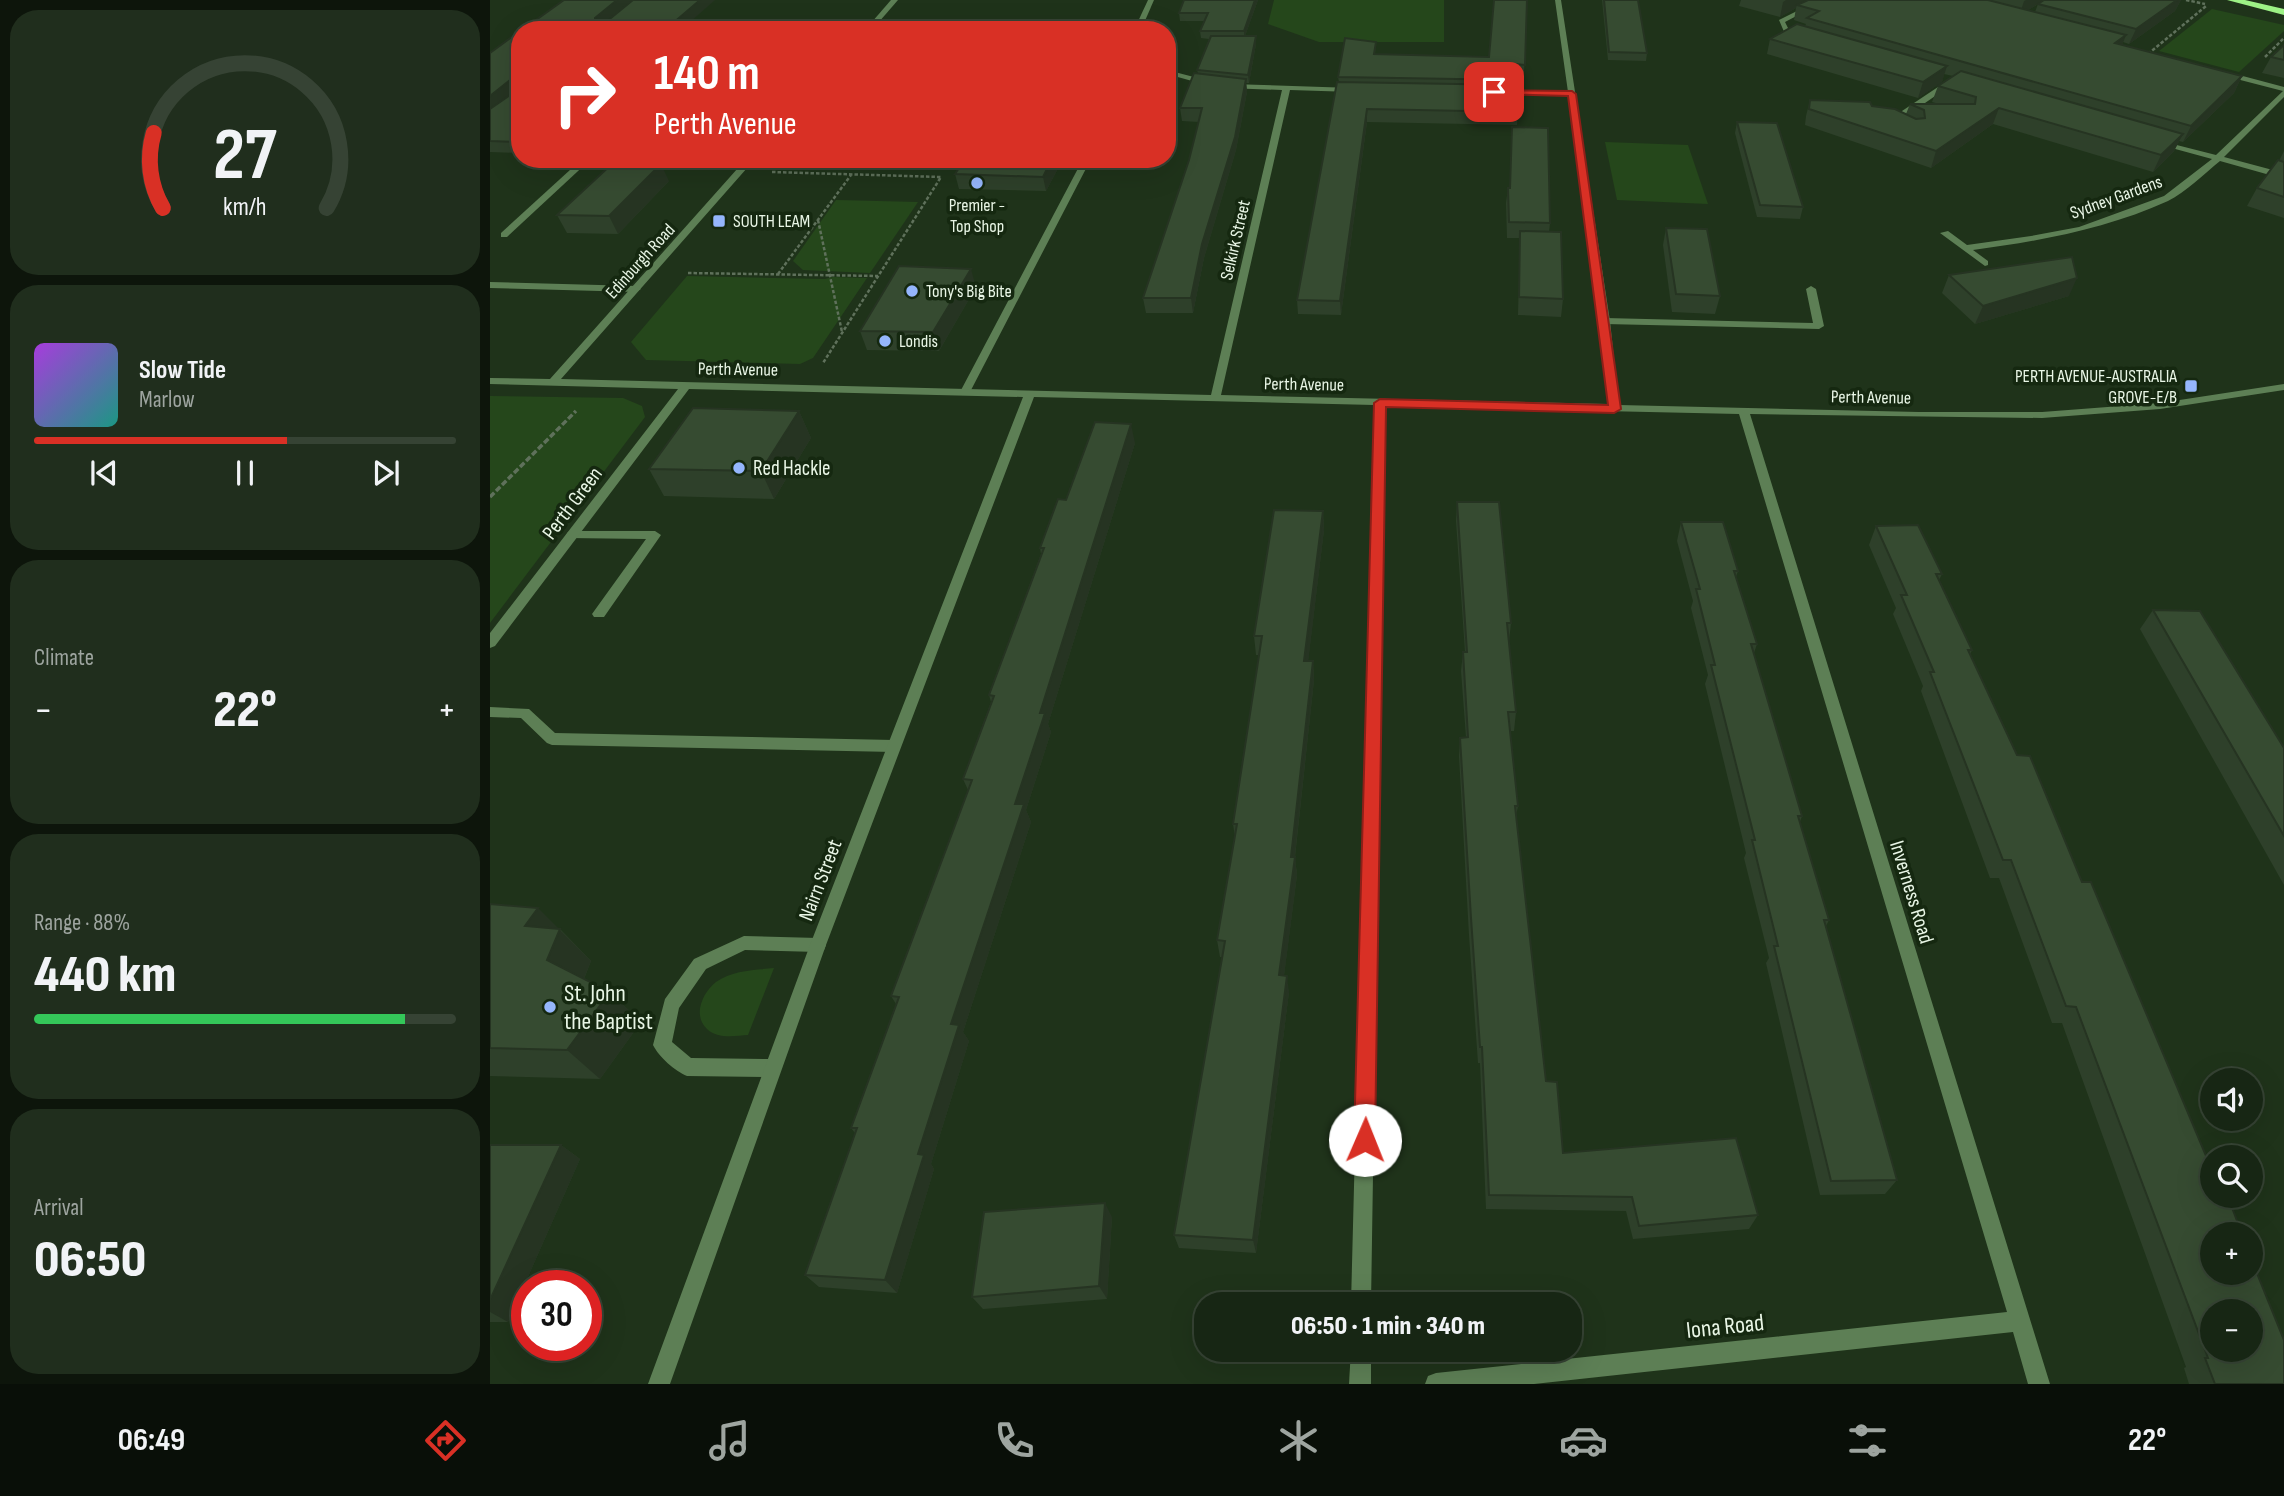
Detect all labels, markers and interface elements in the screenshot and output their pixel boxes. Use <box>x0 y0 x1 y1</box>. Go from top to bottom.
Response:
text: 140 m <box>654 45 760 104</box>
icon: right <box>539 49 630 140</box>
pin <box>1464 62 1524 122</box>
icon: arrive <box>1475 73 1513 111</box>
text: Perth Avenue <box>654 105 797 144</box>
text: 27 <box>213 113 277 201</box>
street label: Sydney Gardens <box>2067 171 2165 224</box>
marker: Premier - Top Shop <box>969 175 985 191</box>
text: km/h <box>223 192 267 223</box>
place label: Premier - Top Shop <box>949 195 1005 237</box>
street label: Selkirk Street <box>1216 198 1255 282</box>
place label: SOUTH LEAM <box>733 211 810 232</box>
marker: SOUTH LEAM <box>711 213 727 229</box>
street label: Edinburgh Road <box>601 220 679 303</box>
place label: Tony's Big Bite <box>926 281 1012 302</box>
marker: Tony's Big Bite <box>904 283 920 299</box>
place label: Londis <box>899 331 938 352</box>
marker: Londis <box>877 333 893 349</box>
text: Slow Tide <box>139 355 226 386</box>
street label: Perth Avenue <box>698 358 778 381</box>
place label: PERTH AVENUE-AUSTRALIA GROVE-E/B <box>2015 366 2177 408</box>
street label: Perth Avenue <box>1264 373 1344 396</box>
marker: PERTH AVENUE-AUSTRALIA GROVE-E/B <box>2183 378 2199 394</box>
text: Marlow <box>139 386 195 414</box>
street label: Perth Avenue <box>1831 386 1911 409</box>
icon: previous <box>85 454 123 492</box>
icon: pause <box>226 454 264 492</box>
icon: next <box>367 454 405 492</box>
place label: Red Hackle <box>753 456 831 481</box>
marker: Red Hackle <box>731 460 747 476</box>
street label: Perth Green <box>537 462 608 545</box>
text: Climate <box>34 644 94 672</box>
text: 22° <box>213 679 277 742</box>
text: − <box>34 688 53 733</box>
text: + <box>437 688 456 733</box>
street label: Nairn Street <box>793 836 847 925</box>
street label: Inverness Road <box>1884 838 1939 947</box>
text: Range · 88% <box>34 909 130 937</box>
text: 440 km <box>34 944 176 1007</box>
place label: St. John the Baptist <box>564 979 653 1036</box>
marker: St. John the Baptist <box>542 999 558 1015</box>
map controls <box>2200 1068 2263 1362</box>
button: sound <box>2200 1068 2263 1131</box>
position arrow <box>1328 1103 1402 1177</box>
button: search <box>2200 1145 2263 1208</box>
text: Arrival <box>34 1194 83 1222</box>
button: + <box>2200 1222 2263 1285</box>
text: 06:50 <box>34 1229 146 1292</box>
speed limit sign: 30 <box>511 1270 602 1361</box>
button: − <box>2200 1299 2263 1362</box>
street label: Iona Road <box>1685 1308 1765 1345</box>
text: 06:50 · 1 min · 340 m <box>1291 1311 1485 1342</box>
icon: directions <box>421 1416 470 1465</box>
icon: music <box>705 1416 754 1465</box>
icon: phone <box>990 1416 1039 1465</box>
icon: climate <box>1274 1416 1323 1465</box>
icon: car <box>1559 1416 1608 1465</box>
icon: filters <box>1843 1416 1892 1465</box>
text: 06:49 <box>118 1421 185 1460</box>
text: 22° <box>2128 1421 2166 1460</box>

